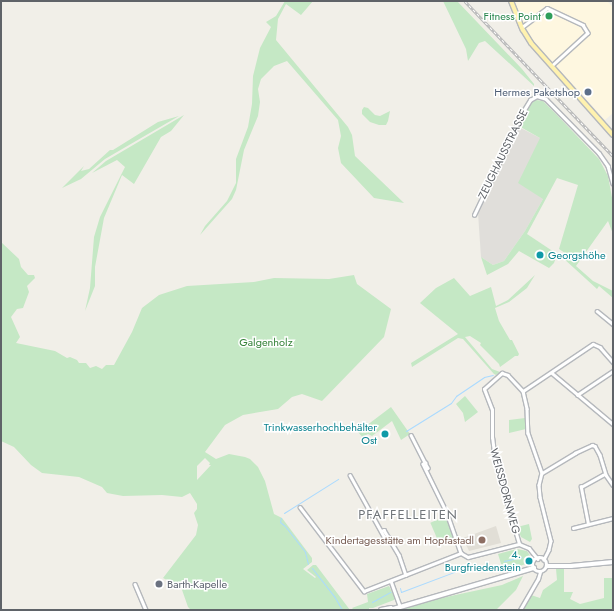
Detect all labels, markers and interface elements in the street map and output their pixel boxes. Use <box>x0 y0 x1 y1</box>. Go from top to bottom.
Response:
place label: Fitness Point <box>483 9 541 23</box>
marker: Fitness Point <box>544 11 554 21</box>
place label: Hermes Paketshop <box>494 85 580 99</box>
marker: Hermes Paketshop <box>583 87 593 97</box>
street label: ZEUGHAUSSTRASSE <box>476 107 530 201</box>
place label: Georgshöhe <box>548 248 606 262</box>
marker: Georgshöhe <box>535 250 545 260</box>
park label: Galgenholz <box>239 335 293 349</box>
place label: Trinkwasserhochbehälter Ost <box>264 421 377 447</box>
marker: Trinkwasserhochbehälter Ost <box>380 429 390 439</box>
street label: WEISSDORNWEG <box>487 447 523 535</box>
district label: PFAFFELLEITEN <box>358 507 458 523</box>
place label: Kindertagesstätte am Hopfastadl <box>326 533 474 547</box>
marker: Kindertagesstätte am Hopfastadl <box>477 535 487 545</box>
place label: 4. Burgfriedenstein <box>445 548 521 574</box>
marker: 4. Burgfriedenstein <box>524 556 534 566</box>
place label: Barth-Kapelle <box>167 577 227 591</box>
marker: Barth-Kapelle <box>154 579 164 589</box>

